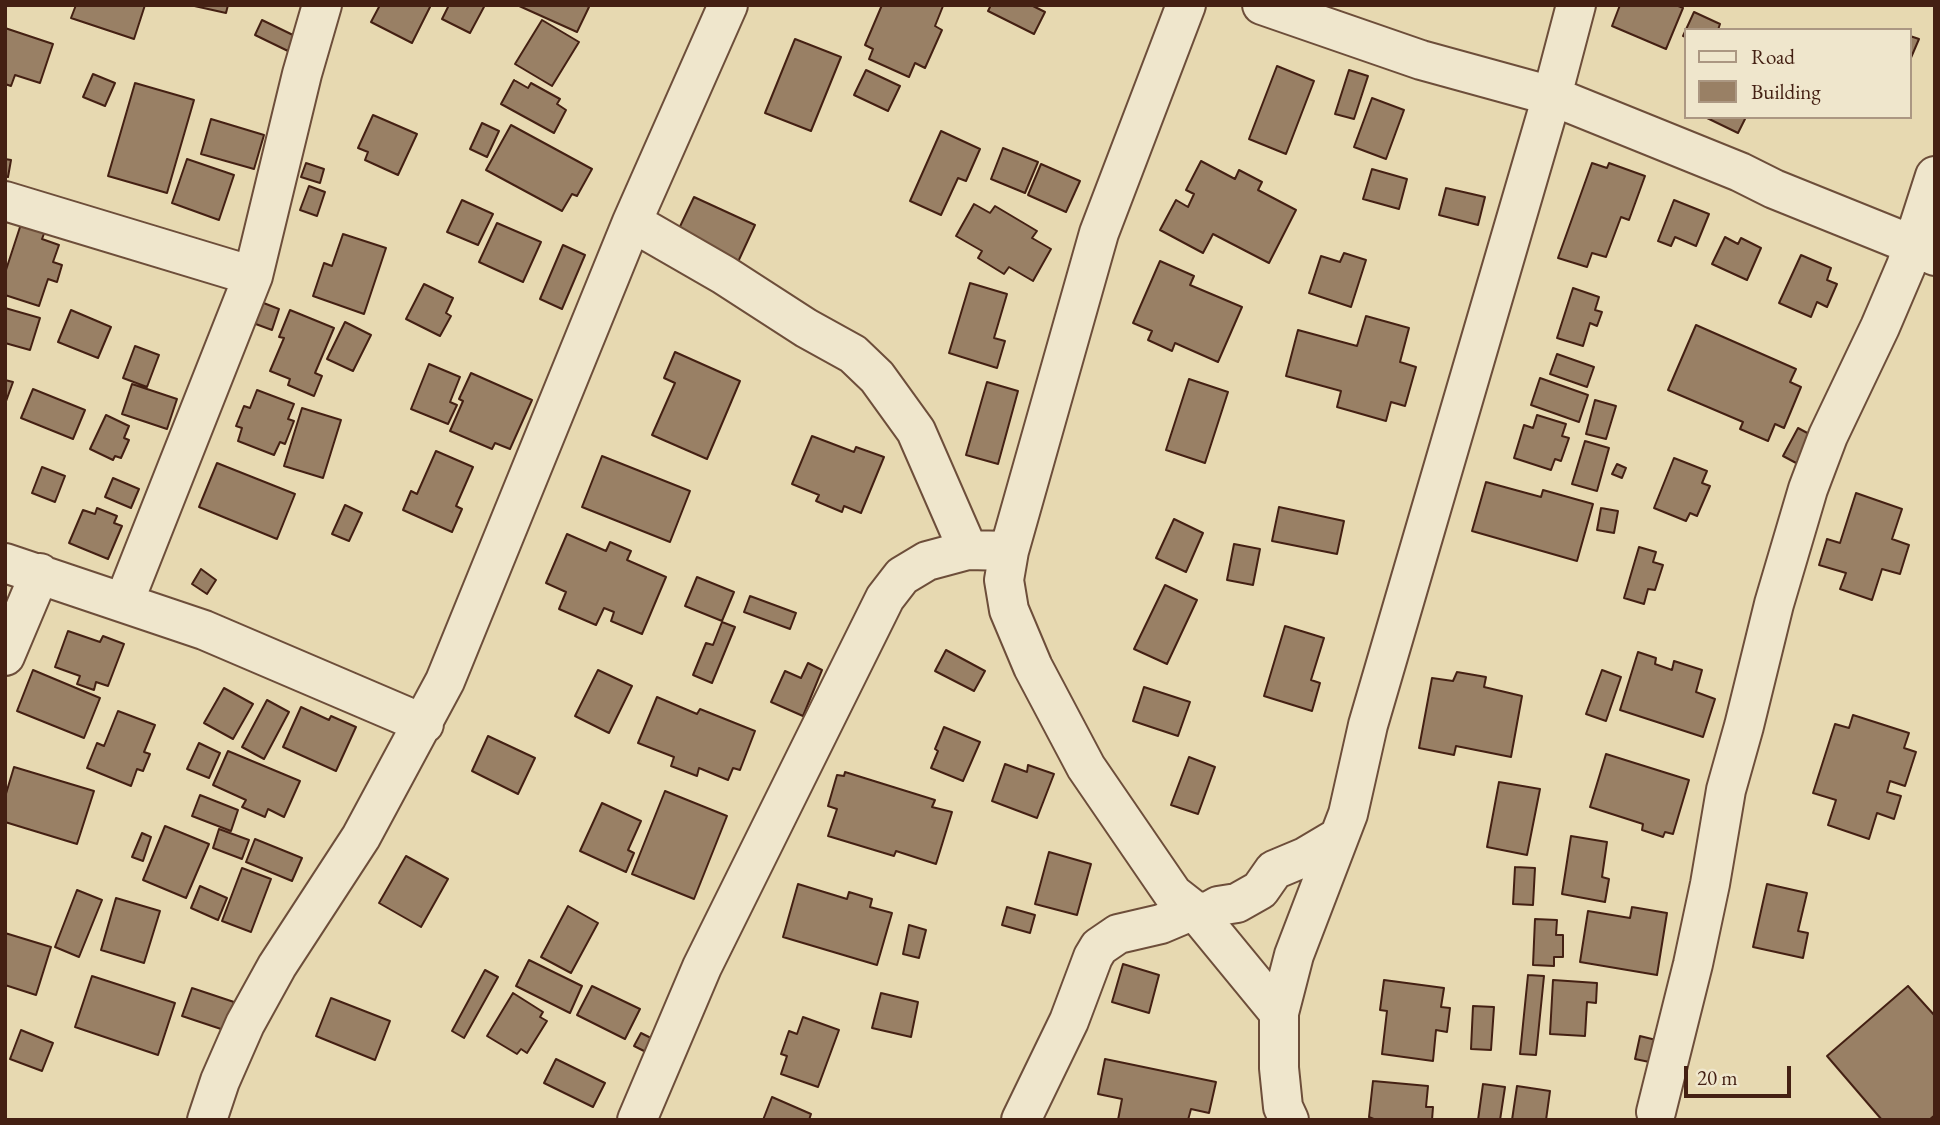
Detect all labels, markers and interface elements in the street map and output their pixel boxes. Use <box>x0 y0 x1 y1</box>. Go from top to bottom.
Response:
legend <box>1685 28 1912 119</box>
text: Road <box>1751 43 1795 70</box>
text: Building <box>1751 78 1821 105</box>
scale bar <box>1688 1052 1795 1096</box>
text: 20 m <box>1697 1064 1738 1091</box>

